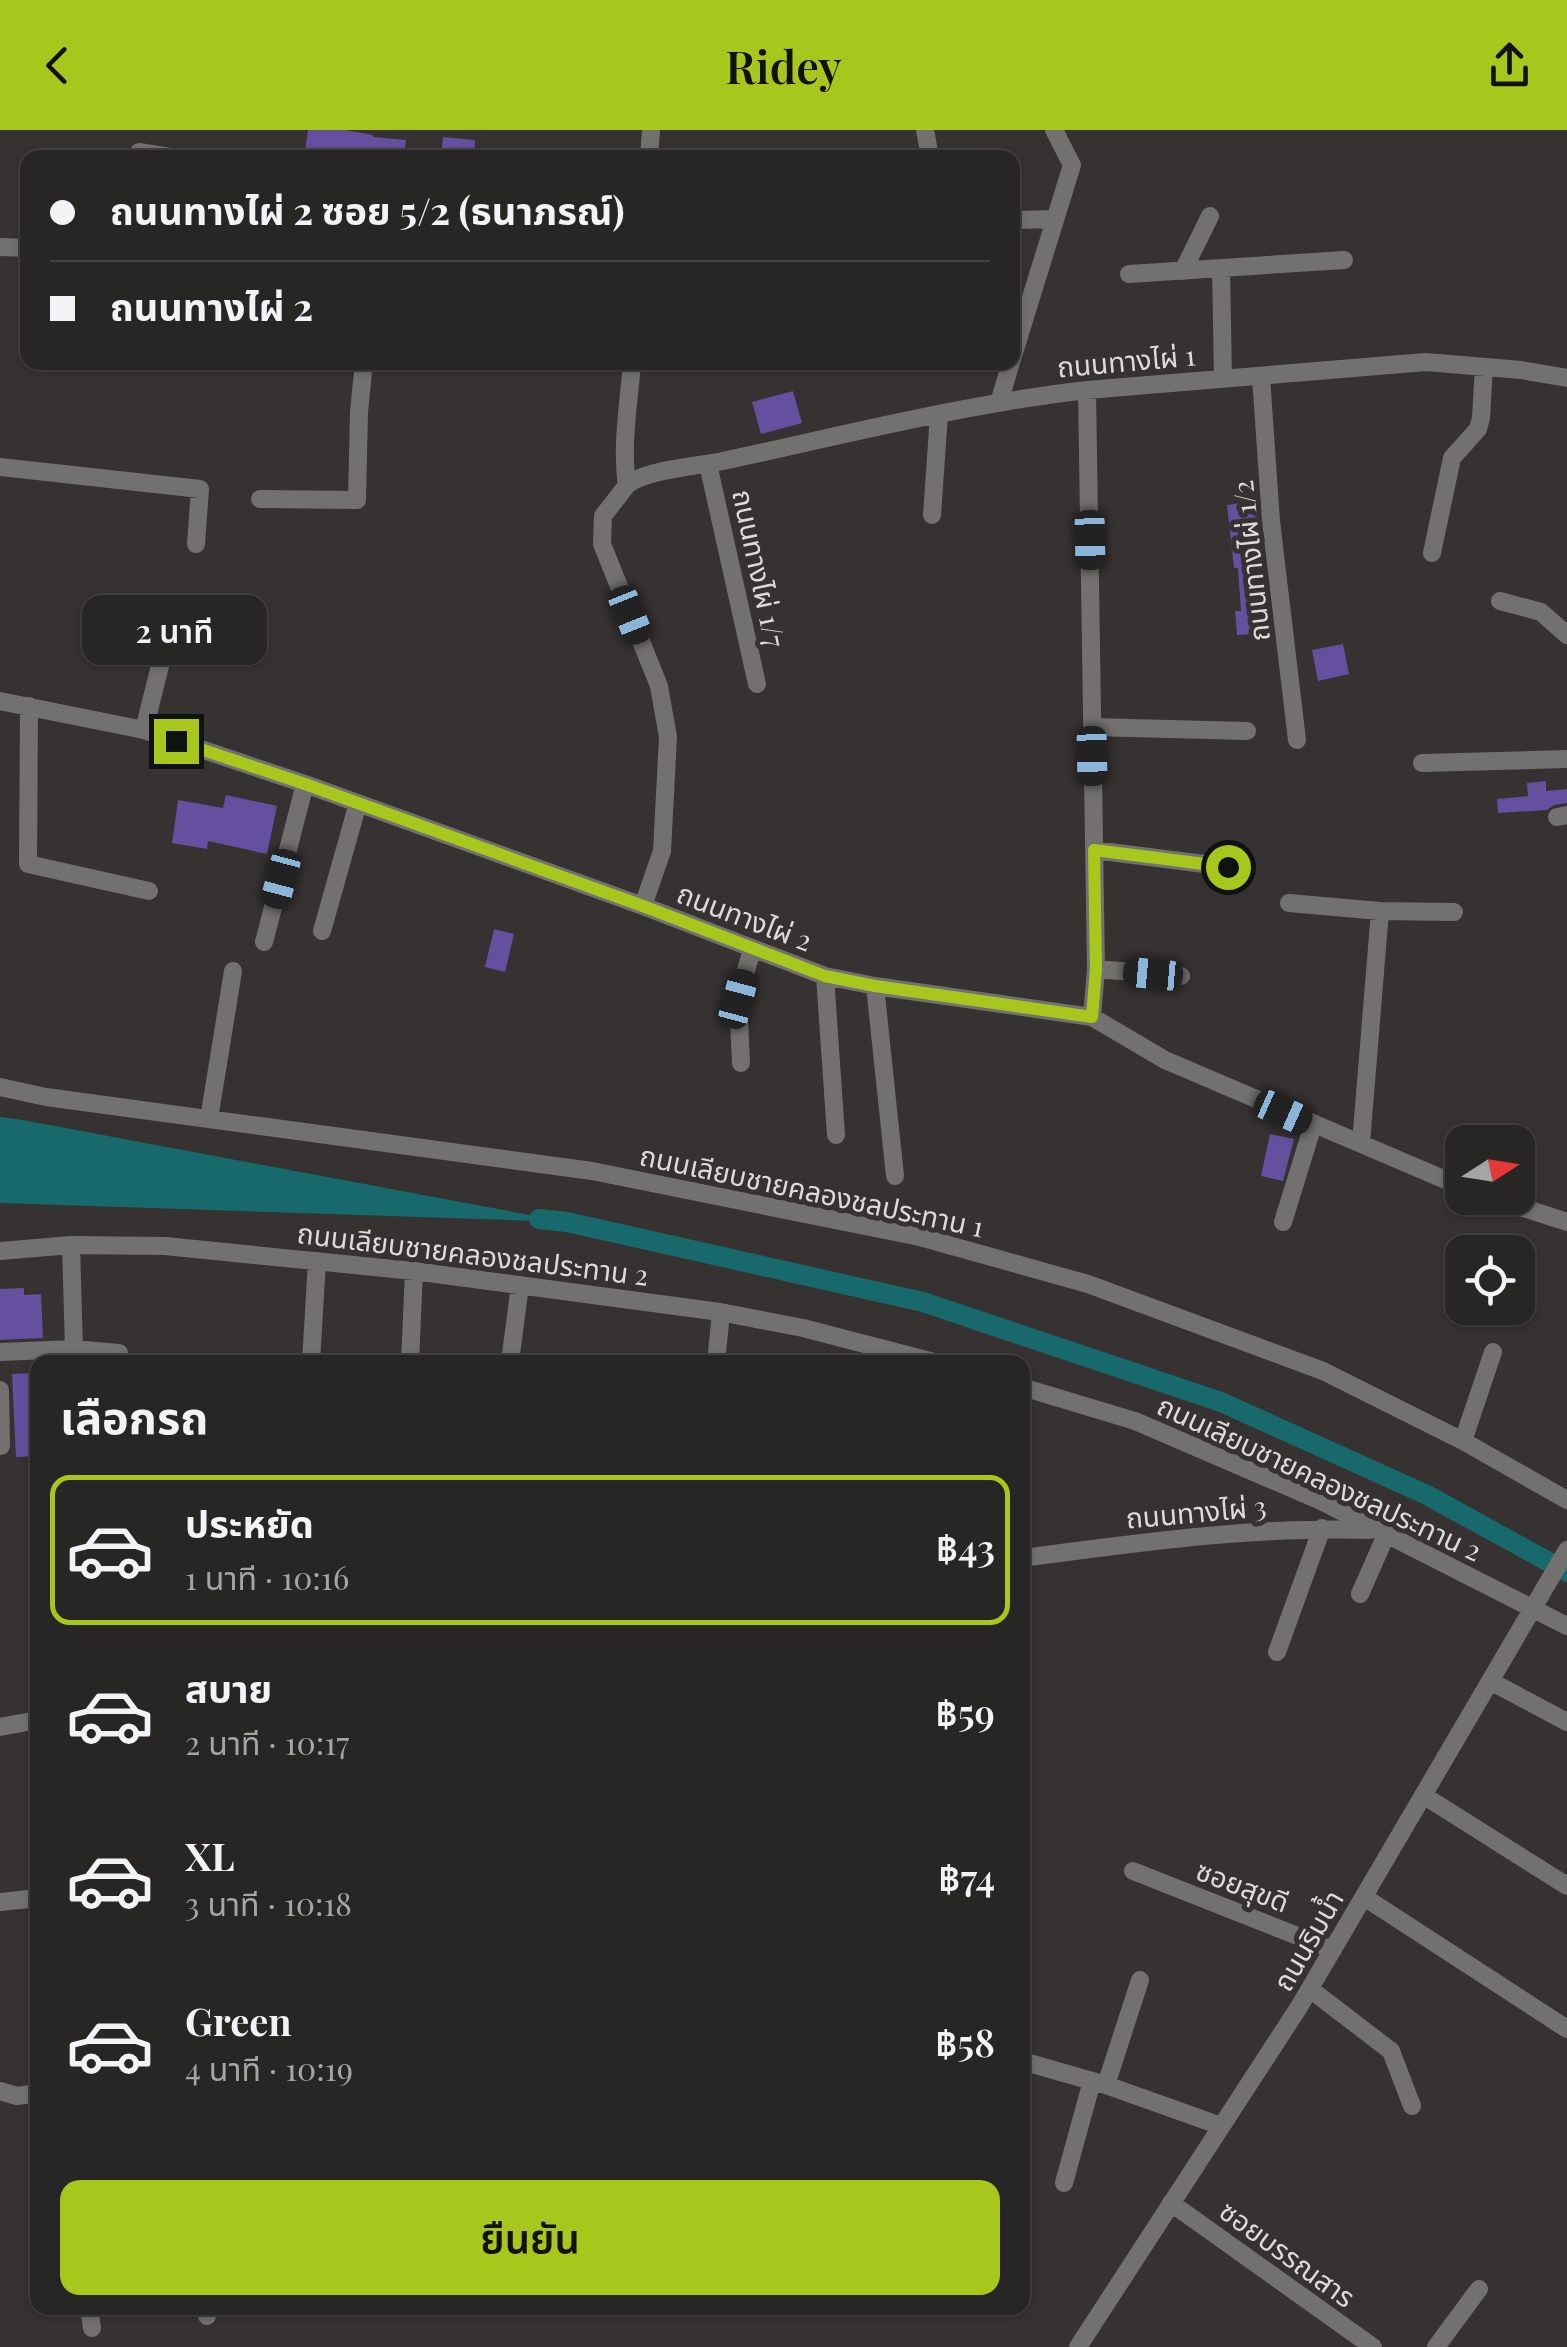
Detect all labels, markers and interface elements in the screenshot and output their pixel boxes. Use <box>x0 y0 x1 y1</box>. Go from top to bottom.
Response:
text: Ridey <box>725 35 842 95</box>
icon: back <box>30 38 85 93</box>
icon: share <box>1482 38 1537 93</box>
text: ถนนทางไผ่ 2 ซอย 5/2 (ธนาภรณ์) <box>110 184 625 235</box>
text: ถนนทางไผ่ 2 <box>110 280 313 331</box>
street label: ถนนทางไผ่ 1 <box>1055 336 1197 384</box>
street label: ถนนทางไผ่ 1/2 <box>1223 479 1277 643</box>
street label: ถนนทางไผ่ 1/7 <box>725 486 795 651</box>
car <box>1074 510 1106 570</box>
car <box>605 582 655 648</box>
callout: 2 นาที <box>84 596 268 666</box>
text: 2 นาที <box>136 608 213 651</box>
route end <box>154 719 199 764</box>
car <box>1076 726 1108 786</box>
route start <box>1206 845 1251 890</box>
car <box>259 846 303 912</box>
street label: ถนนทางไผ่ 2 <box>672 873 818 959</box>
car <box>1122 956 1184 992</box>
car <box>716 966 760 1032</box>
car <box>1249 1086 1317 1138</box>
north arrow <box>1445 1125 1535 1215</box>
map controls <box>1445 1125 1535 1325</box>
street label: ถนนเลียบชายคลองชลประทาน 1 <box>637 1135 987 1245</box>
street label: ถนนเลียบชายคลองชลประทาน 2 <box>295 1213 651 1293</box>
button: locate <box>1445 1235 1535 1325</box>
text: เลือกรถ <box>60 1385 208 1445</box>
street label: ถนนเลียบชายคลองชลประทาน 2 <box>1152 1385 1488 1569</box>
street label: ถนนทางไผ่ 3 <box>1124 1486 1268 1536</box>
text: ประหยัด <box>185 1497 314 1548</box>
icon: car <box>65 1505 155 1595</box>
text: ฿43 <box>936 1521 995 1572</box>
text: 1 นาที · 10:16 <box>185 1555 349 1598</box>
text: สบาย <box>185 1662 272 1713</box>
icon: car <box>65 1670 155 1760</box>
text: ฿59 <box>936 1686 995 1737</box>
text: 2 นาที · 10:17 <box>185 1720 349 1763</box>
text: XL <box>185 1830 234 1881</box>
icon: car <box>65 1835 155 1925</box>
street label: ซอยสุขดี <box>1191 1850 1295 1920</box>
text: ฿74 <box>938 1851 995 1902</box>
text: 3 นาที · 10:18 <box>185 1881 352 1924</box>
street label: ถนนริมน้ำ <box>1263 1883 1351 1997</box>
text: Green <box>185 1995 292 2046</box>
icon: car <box>65 2000 155 2090</box>
text: ฿58 <box>935 2016 995 2067</box>
text: 4 นาที · 10:19 <box>185 2046 353 2089</box>
button: ยืนยัน <box>60 2180 1000 2295</box>
street label: ซอยบรรณสาร <box>1213 2191 1363 2315</box>

